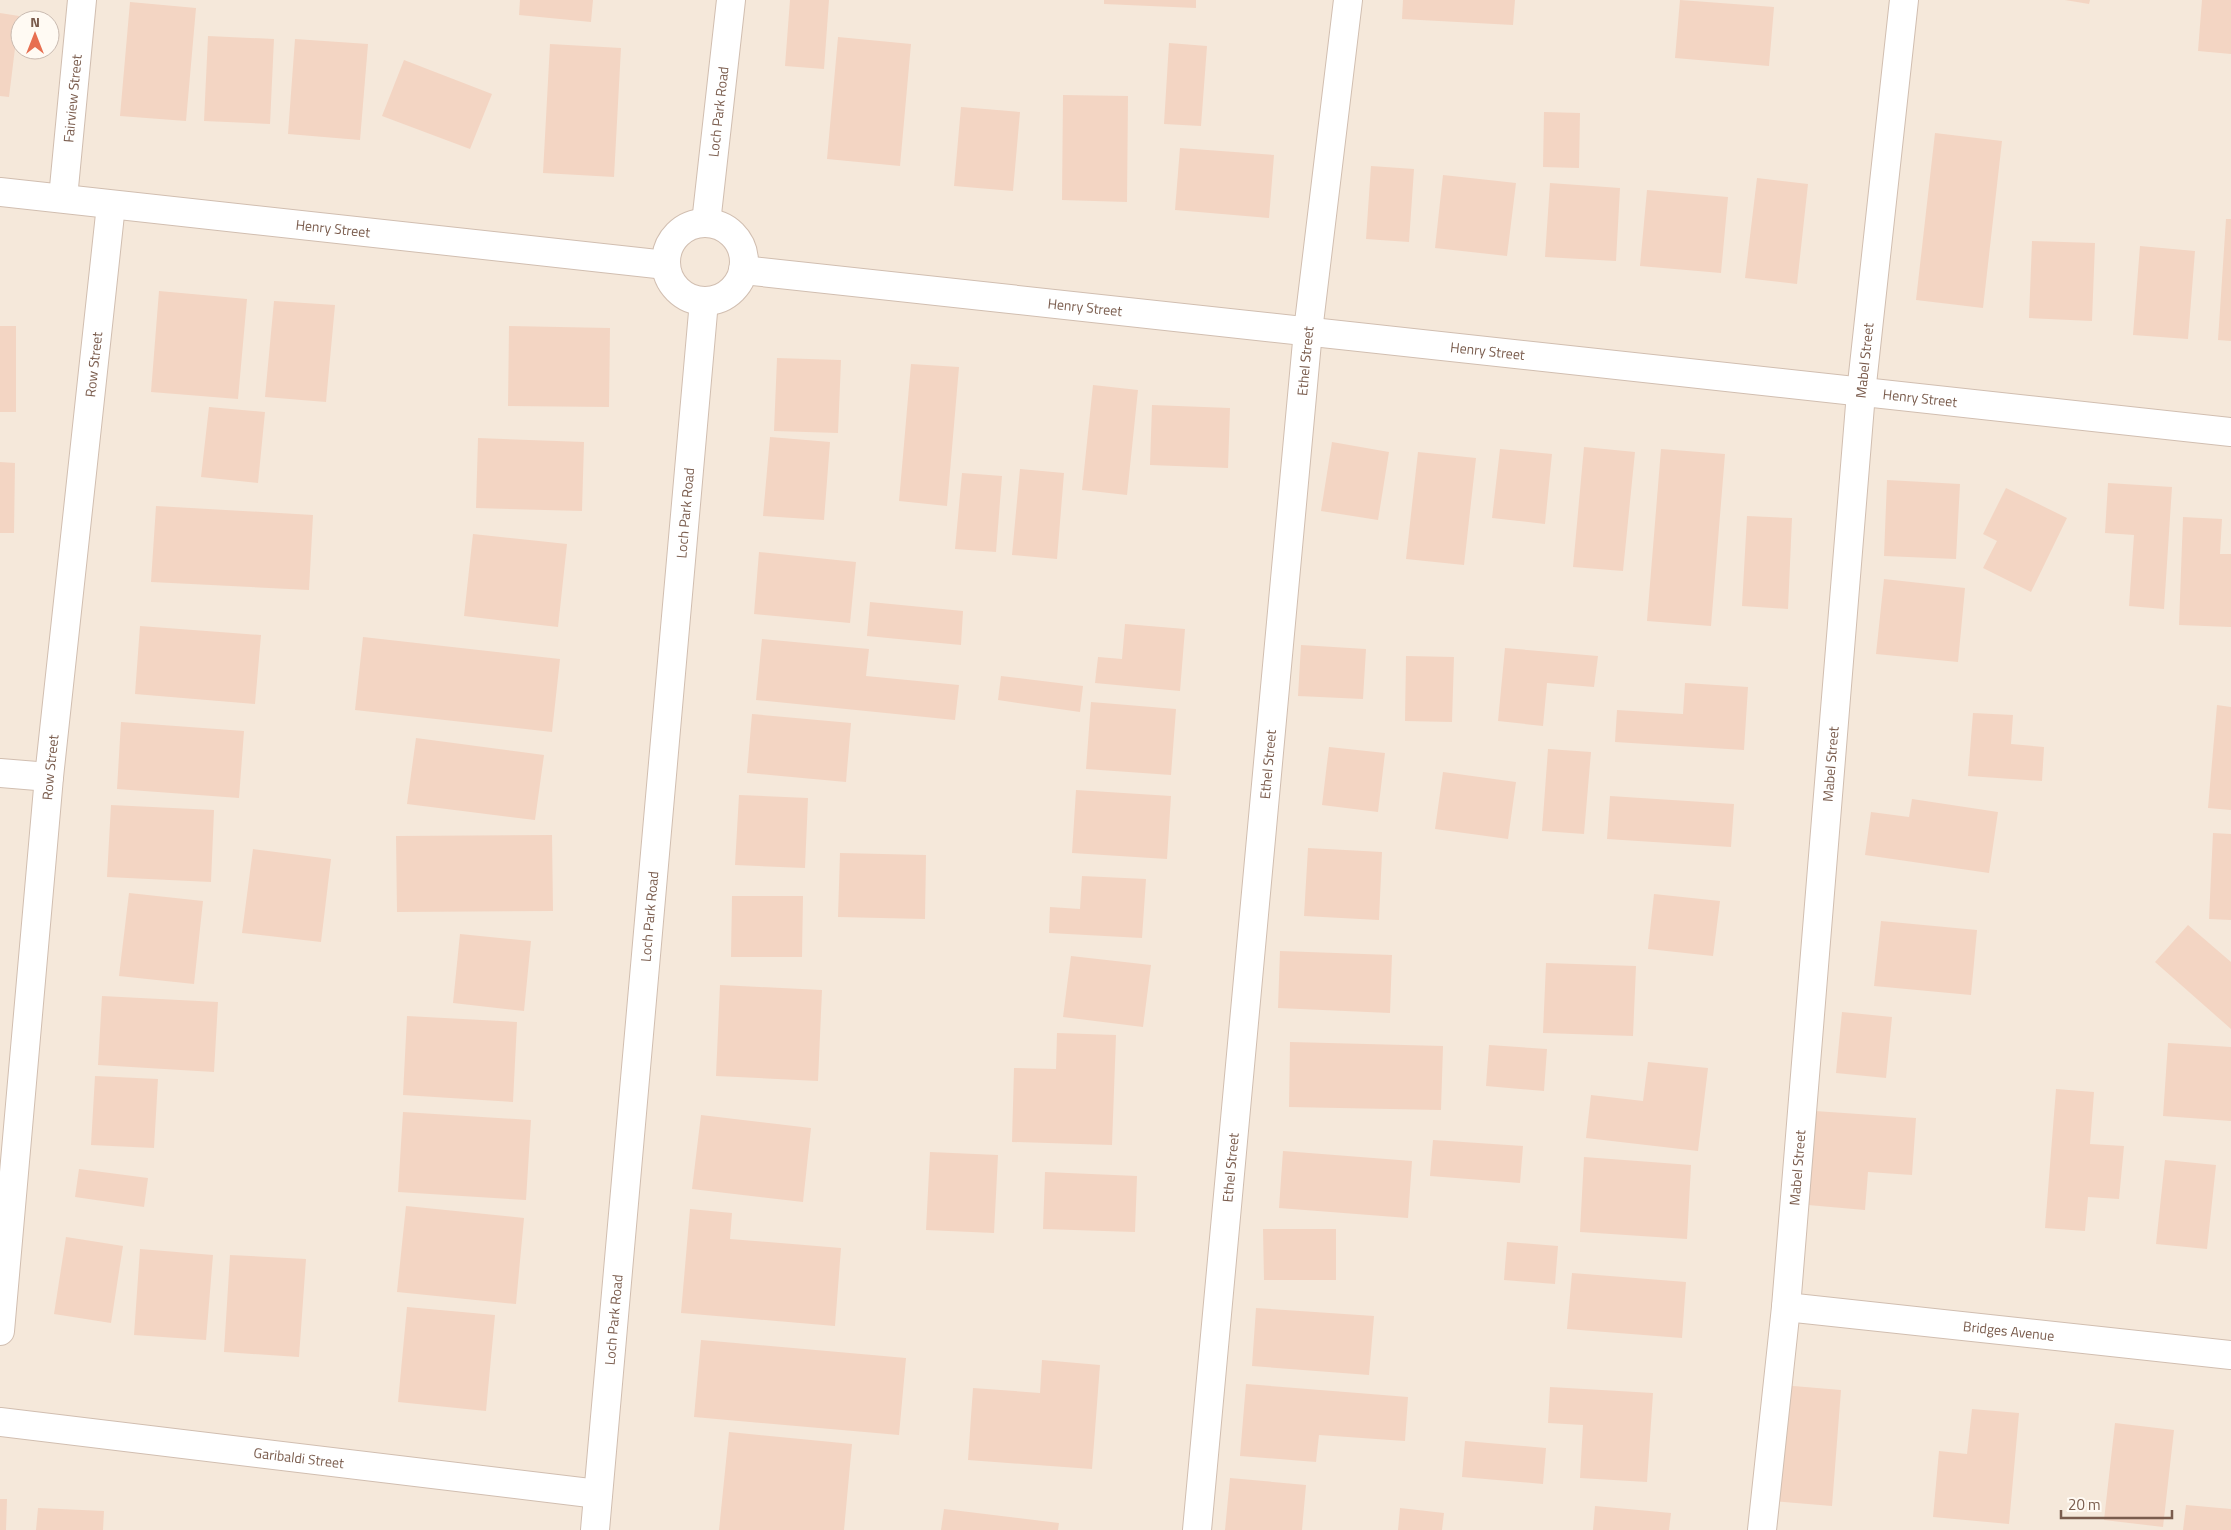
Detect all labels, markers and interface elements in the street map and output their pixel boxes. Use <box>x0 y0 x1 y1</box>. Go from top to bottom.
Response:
north arrow <box>10 10 60 60</box>
text: N <box>30 11 40 32</box>
street label: Fairview Street <box>57 53 87 143</box>
street label: Loch Park Road <box>702 65 733 158</box>
street label: Henry Street <box>295 213 371 243</box>
street label: Henry Street <box>1047 292 1123 321</box>
street label: Mabel Street <box>1849 322 1879 399</box>
street label: Ethel Street <box>1291 325 1319 397</box>
street label: Row Street <box>79 331 107 398</box>
street label: Henry Street <box>1449 336 1526 365</box>
street label: Henry Street <box>1882 383 1959 412</box>
street label: Loch Park Road <box>670 467 699 559</box>
street label: Mabel Street <box>1816 725 1844 803</box>
street label: Ethel Street <box>1254 728 1281 800</box>
street label: Row Street <box>36 733 64 801</box>
street label: Loch Park Road <box>634 870 663 963</box>
street label: Mabel Street <box>1783 1129 1810 1206</box>
street label: Ethel Street <box>1216 1132 1244 1203</box>
street label: Loch Park Road <box>599 1274 628 1366</box>
street label: Bridges Avenue <box>1962 1315 2055 1346</box>
street label: Garibaldi Street <box>253 1442 345 1473</box>
scale bar <box>2061 1488 2172 1520</box>
text: 20 m <box>2068 1493 2101 1516</box>

